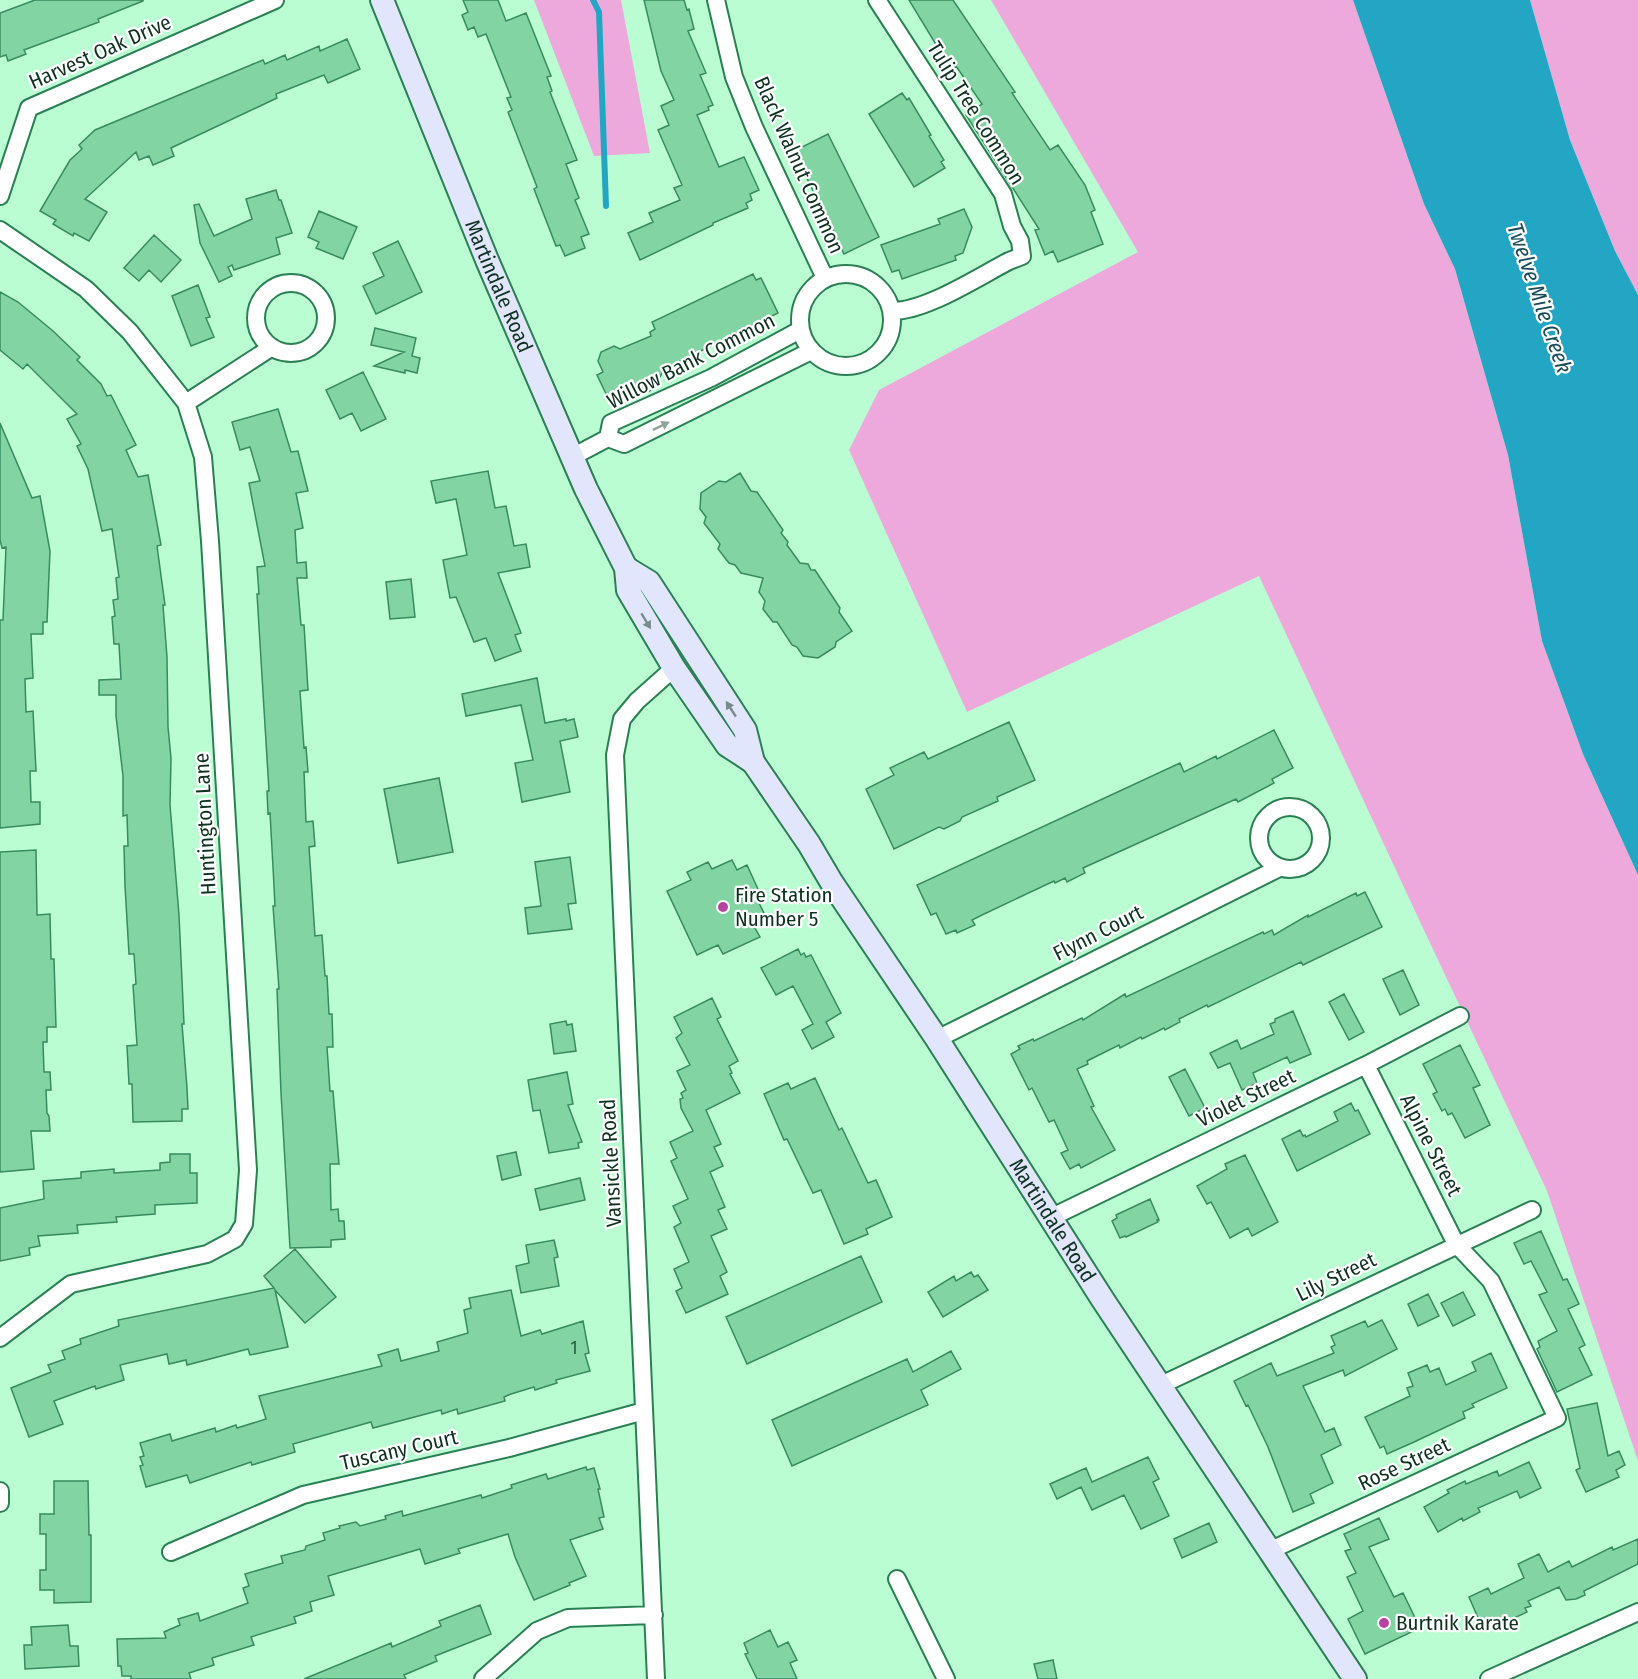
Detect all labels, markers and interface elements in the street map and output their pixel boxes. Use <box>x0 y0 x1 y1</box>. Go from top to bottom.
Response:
street label: Harvest Oak Drive <box>25 9 175 95</box>
street label: Tulip Tree Common <box>922 37 1030 189</box>
street label: Black Walnut Common <box>748 72 850 258</box>
street label: Martindale Road <box>459 216 538 356</box>
water label: Twelve Mile Creek <box>1501 220 1578 377</box>
street label: Willow Bank Common <box>603 307 779 415</box>
one-way arrow <box>652 421 670 431</box>
one-way arrow <box>641 613 652 629</box>
one-way arrow <box>726 700 737 717</box>
street label: Huntington Lane <box>188 752 222 896</box>
place label: Fire Station Number 5 <box>735 882 833 932</box>
street label: Flynn Court <box>1049 899 1147 967</box>
marker: Fire Station Number 5 <box>716 900 730 914</box>
street label: Violet Street <box>1193 1063 1300 1133</box>
street label: Alpine Street <box>1394 1090 1468 1200</box>
street label: Vansickle Road <box>595 1098 627 1228</box>
street label: Martindale Road <box>1003 1154 1101 1287</box>
street label: Lily Street <box>1292 1246 1380 1308</box>
house number: 1 <box>570 1337 578 1359</box>
street label: Tuscany Court <box>338 1424 460 1476</box>
street label: Rose Street <box>1354 1431 1454 1497</box>
place label: Burtnik Karate <box>1396 1610 1519 1636</box>
marker: Burtnik Karate <box>1377 1616 1391 1630</box>

